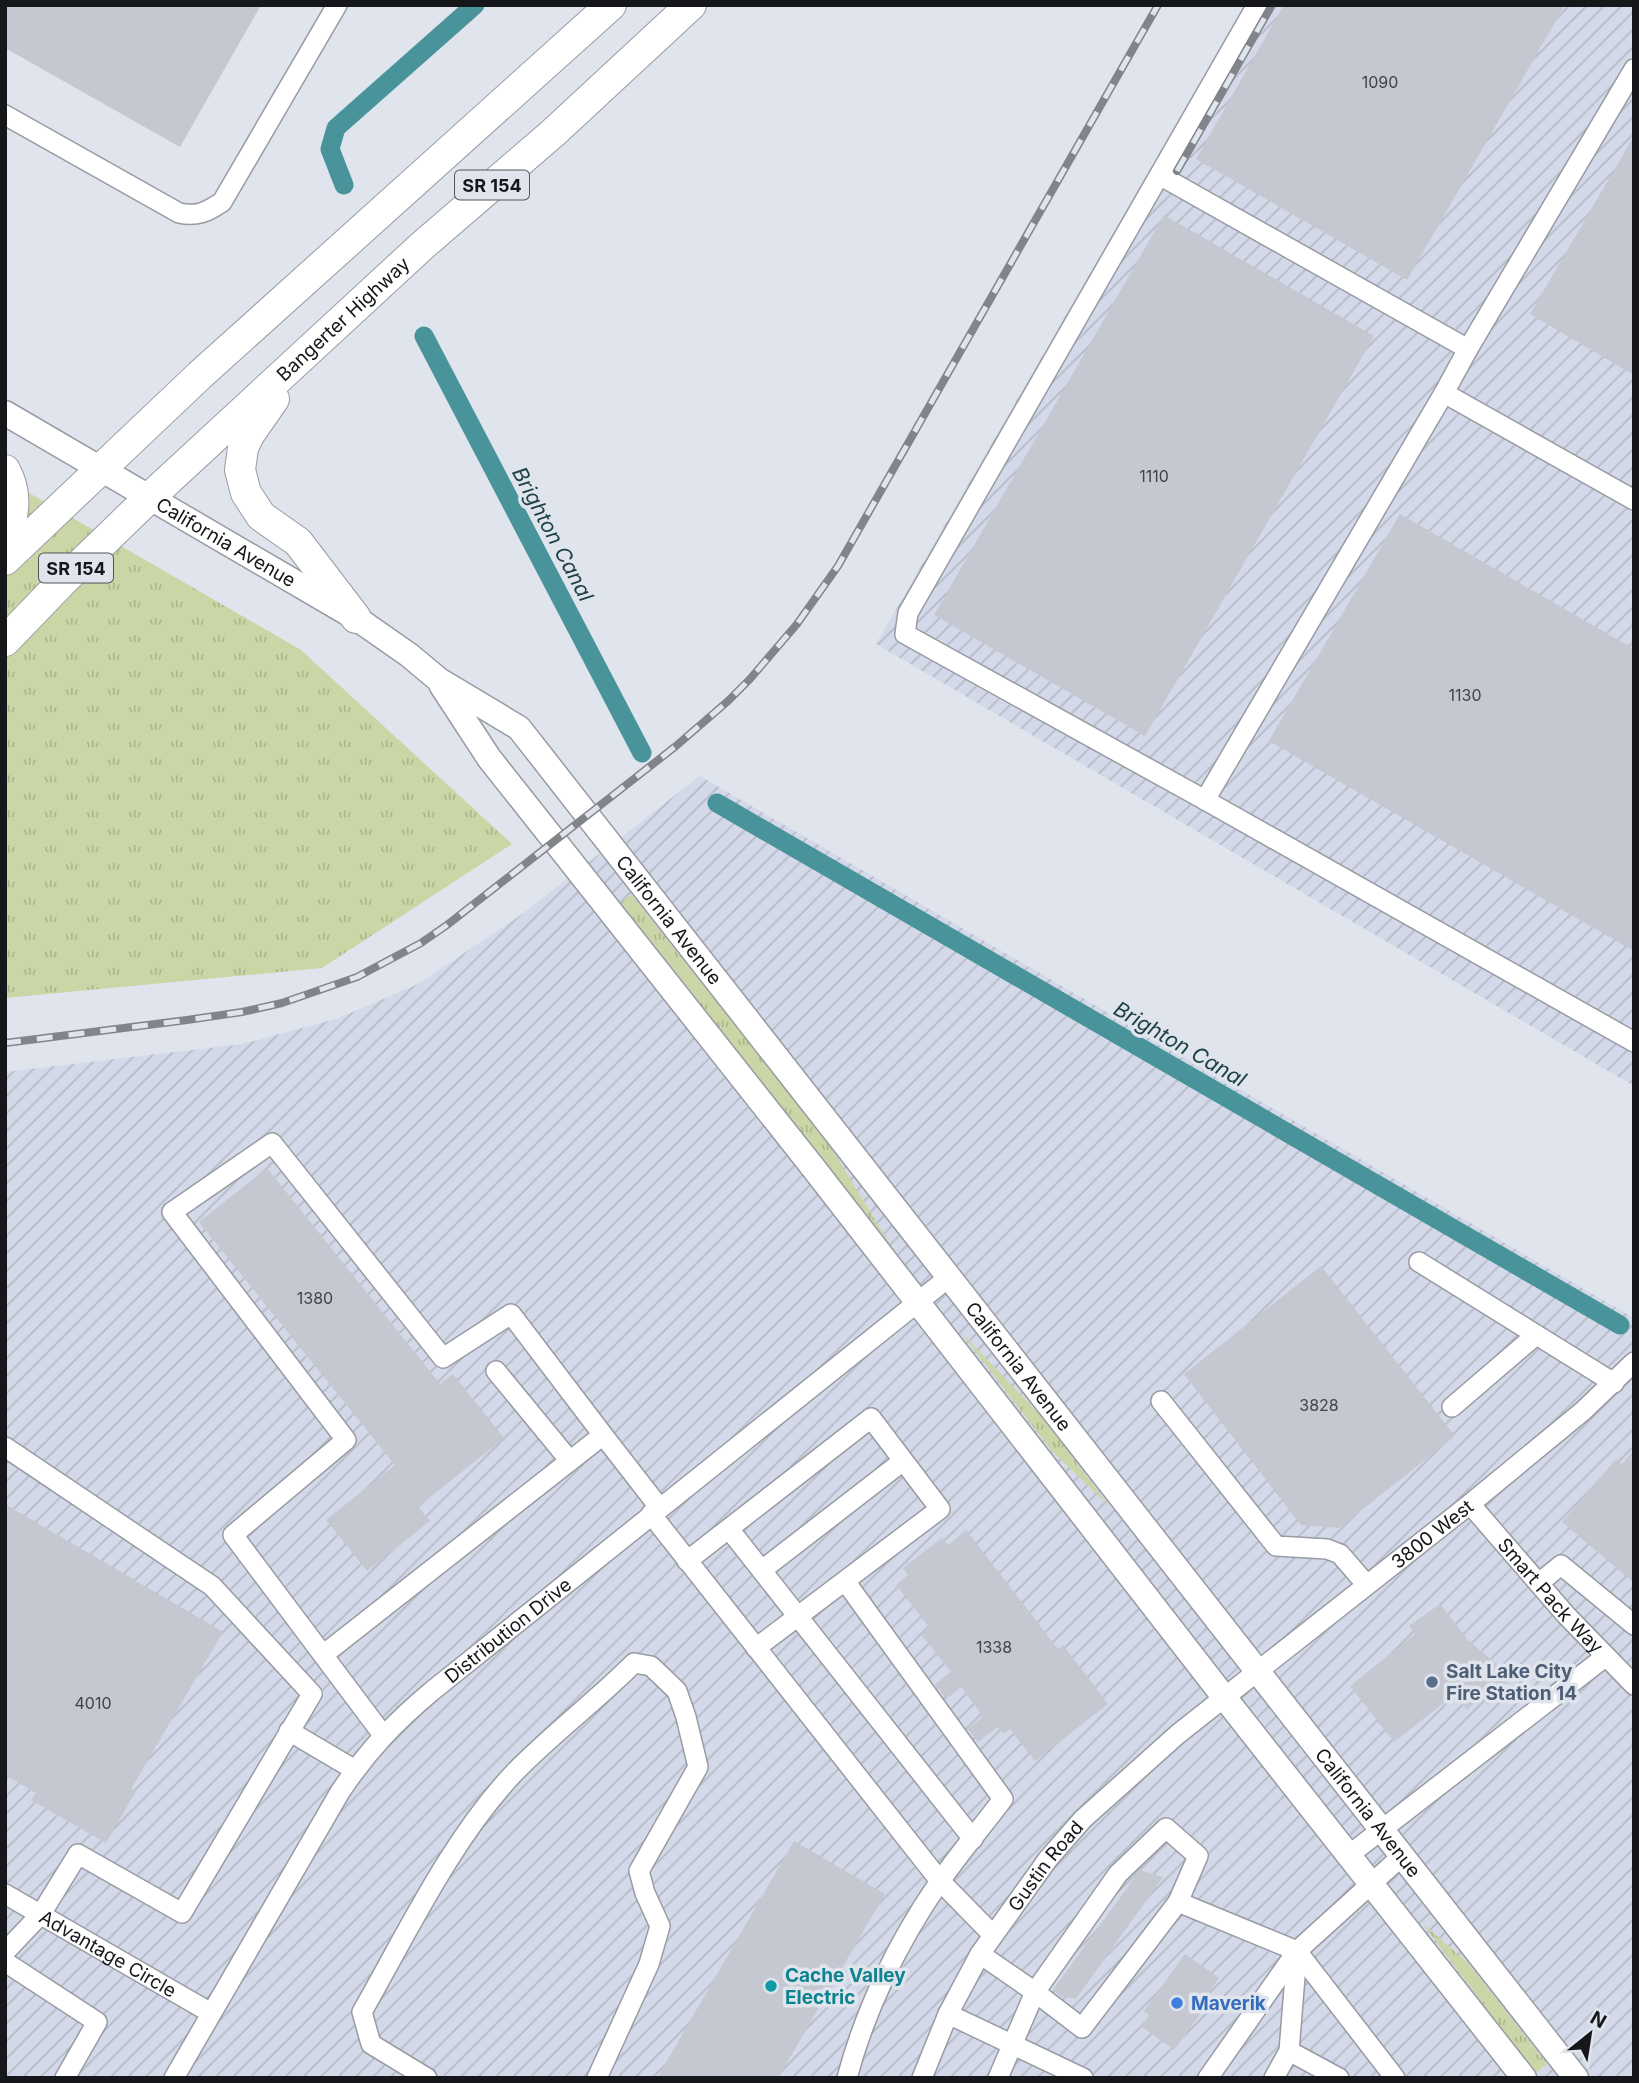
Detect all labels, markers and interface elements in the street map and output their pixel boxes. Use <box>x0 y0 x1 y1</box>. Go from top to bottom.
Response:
house number: 1090 <box>1362 72 1398 92</box>
road number: SR 154 <box>455 170 529 200</box>
street label: Bangerter Highway <box>272 252 414 386</box>
water label: Brighton Canal <box>507 463 599 606</box>
house number: 1110 <box>1139 466 1169 486</box>
street label: California Avenue <box>152 492 300 592</box>
road number: SR 154 <box>39 554 113 582</box>
house number: 1130 <box>1449 685 1482 705</box>
street label: California Avenue <box>611 851 727 989</box>
water label: Brighton Canal <box>1109 996 1251 1092</box>
house number: 1380 <box>297 1288 333 1308</box>
street label: California Avenue <box>961 1297 1076 1435</box>
house number: 3828 <box>1299 1395 1339 1415</box>
street label: 3800 West <box>1387 1495 1478 1573</box>
street label: Smart Pack Way <box>1493 1533 1608 1658</box>
street label: Distribution Drive <box>440 1573 576 1688</box>
house number: 1338 <box>976 1637 1012 1657</box>
place label: Salt Lake City Fire Station 14 <box>1446 1660 1577 1705</box>
marker: Salt Lake City Fire Station 14 <box>1424 1674 1440 1690</box>
house number: 4010 <box>74 1693 112 1713</box>
street label: California Avenue <box>1311 1743 1426 1882</box>
street label: Gustin Road <box>1003 1816 1088 1916</box>
street label: Advantage Circle <box>35 1905 181 2002</box>
place label: Cache Valley Electric <box>785 1964 906 2009</box>
marker: Cache Valley Electric <box>763 1978 779 1994</box>
place label: Maverik <box>1191 1992 1266 2015</box>
marker: Maverik <box>1169 1995 1185 2011</box>
north arrow <box>1555 1999 1625 2069</box>
text: N <box>1586 2006 1610 2033</box>

